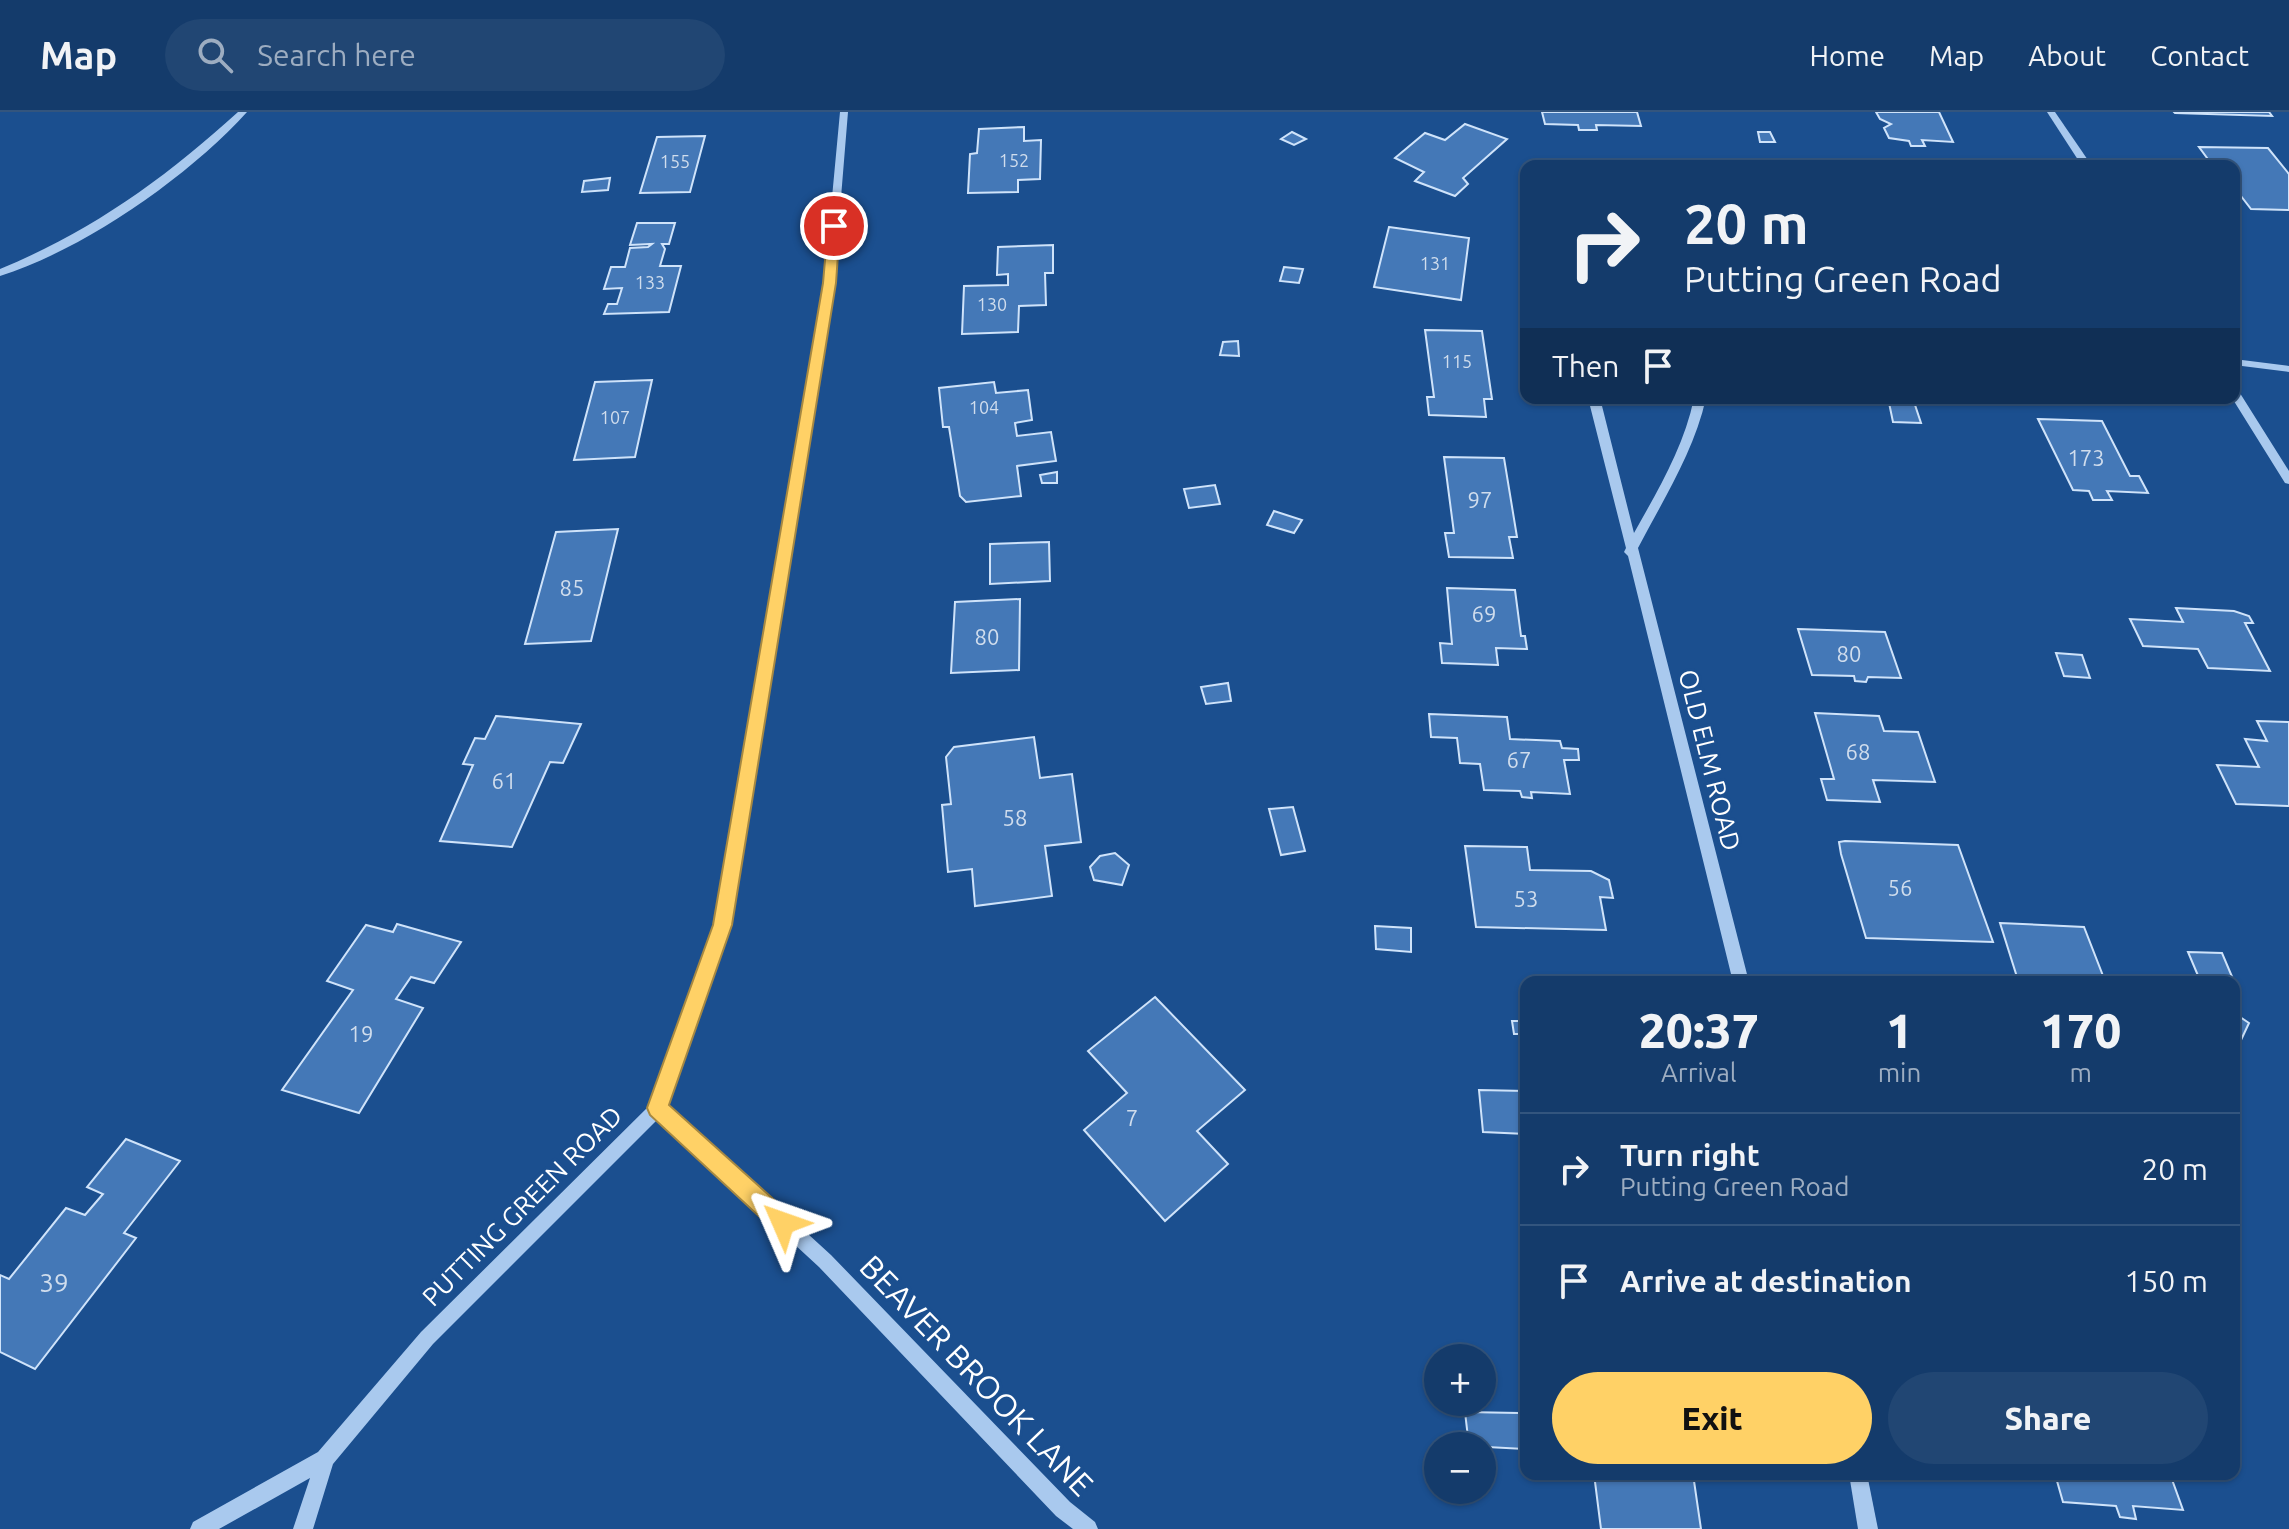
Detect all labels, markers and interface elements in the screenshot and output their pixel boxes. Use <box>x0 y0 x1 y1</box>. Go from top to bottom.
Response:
search box <box>165 19 725 91</box>
icon: search <box>193 33 237 77</box>
text: Map <box>40 34 117 76</box>
text: Search here <box>257 38 416 72</box>
text: Home <box>1810 40 1885 71</box>
text: Map <box>1929 40 1984 71</box>
text: About <box>2028 40 2106 71</box>
text: Contact <box>2150 40 2249 71</box>
house number: 152 <box>999 150 1029 170</box>
house number: 155 <box>660 151 690 171</box>
pin <box>800 192 868 260</box>
icon: right <box>1552 192 1656 296</box>
text: 20 m <box>1684 192 1809 255</box>
icon: arrive <box>812 204 856 248</box>
house number: 131 <box>1420 253 1450 273</box>
text: Putting Green Road <box>1684 258 2002 299</box>
house number: 133 <box>635 272 665 292</box>
house number: 130 <box>977 294 1007 314</box>
icon: arrive <box>1636 344 1680 388</box>
text: Then <box>1552 349 1620 383</box>
house number: 115 <box>1442 351 1472 371</box>
house number: 104 <box>969 397 999 417</box>
house number: 107 <box>600 407 630 427</box>
house number: 173 <box>2067 445 2105 470</box>
house number: 97 <box>1468 487 1492 512</box>
house number: 85 <box>560 575 584 600</box>
house number: 69 <box>1472 601 1496 626</box>
house number: 80 <box>975 624 999 649</box>
house number: 80 <box>1837 641 1861 666</box>
street label: OLD ELM ROAD <box>1674 667 1746 853</box>
house number: 68 <box>1846 739 1870 764</box>
house number: 67 <box>1507 747 1531 772</box>
house number: 61 <box>492 768 516 793</box>
house number: 58 <box>1003 805 1027 830</box>
house number: 56 <box>1888 875 1912 900</box>
house number: 53 <box>1514 886 1538 911</box>
text: 20:37 <box>1639 1003 1759 1057</box>
text: 1 <box>1886 1003 1913 1057</box>
text: 170 <box>2040 1003 2121 1057</box>
house number: 19 <box>349 1021 373 1046</box>
text: Arrival <box>1661 1058 1737 1087</box>
text: min <box>1878 1058 1921 1087</box>
text: m <box>2069 1058 2092 1087</box>
street label: PUTTING GREEN ROAD <box>416 1100 628 1312</box>
house number: 7 <box>1126 1105 1138 1130</box>
text: Turn right <box>1620 1138 1760 1172</box>
icon: right <box>1552 1147 1596 1191</box>
text: 20 m <box>2141 1152 2208 1186</box>
text: Putting Green Road <box>1620 1172 1849 1201</box>
position arrow <box>741 1181 825 1265</box>
street label: BEAVER BROOK LANE <box>853 1248 1101 1502</box>
icon: arrive <box>1552 1259 1596 1303</box>
text: Arrive at destination <box>1620 1264 1912 1298</box>
text: 150 m <box>2124 1264 2208 1298</box>
house number: 39 <box>39 1268 69 1297</box>
map controls <box>1424 1344 1496 1504</box>
button: + <box>1424 1344 1496 1416</box>
button: Exit <box>1552 1372 1872 1464</box>
button: Share <box>1888 1372 2208 1464</box>
button: − <box>1424 1432 1496 1504</box>

